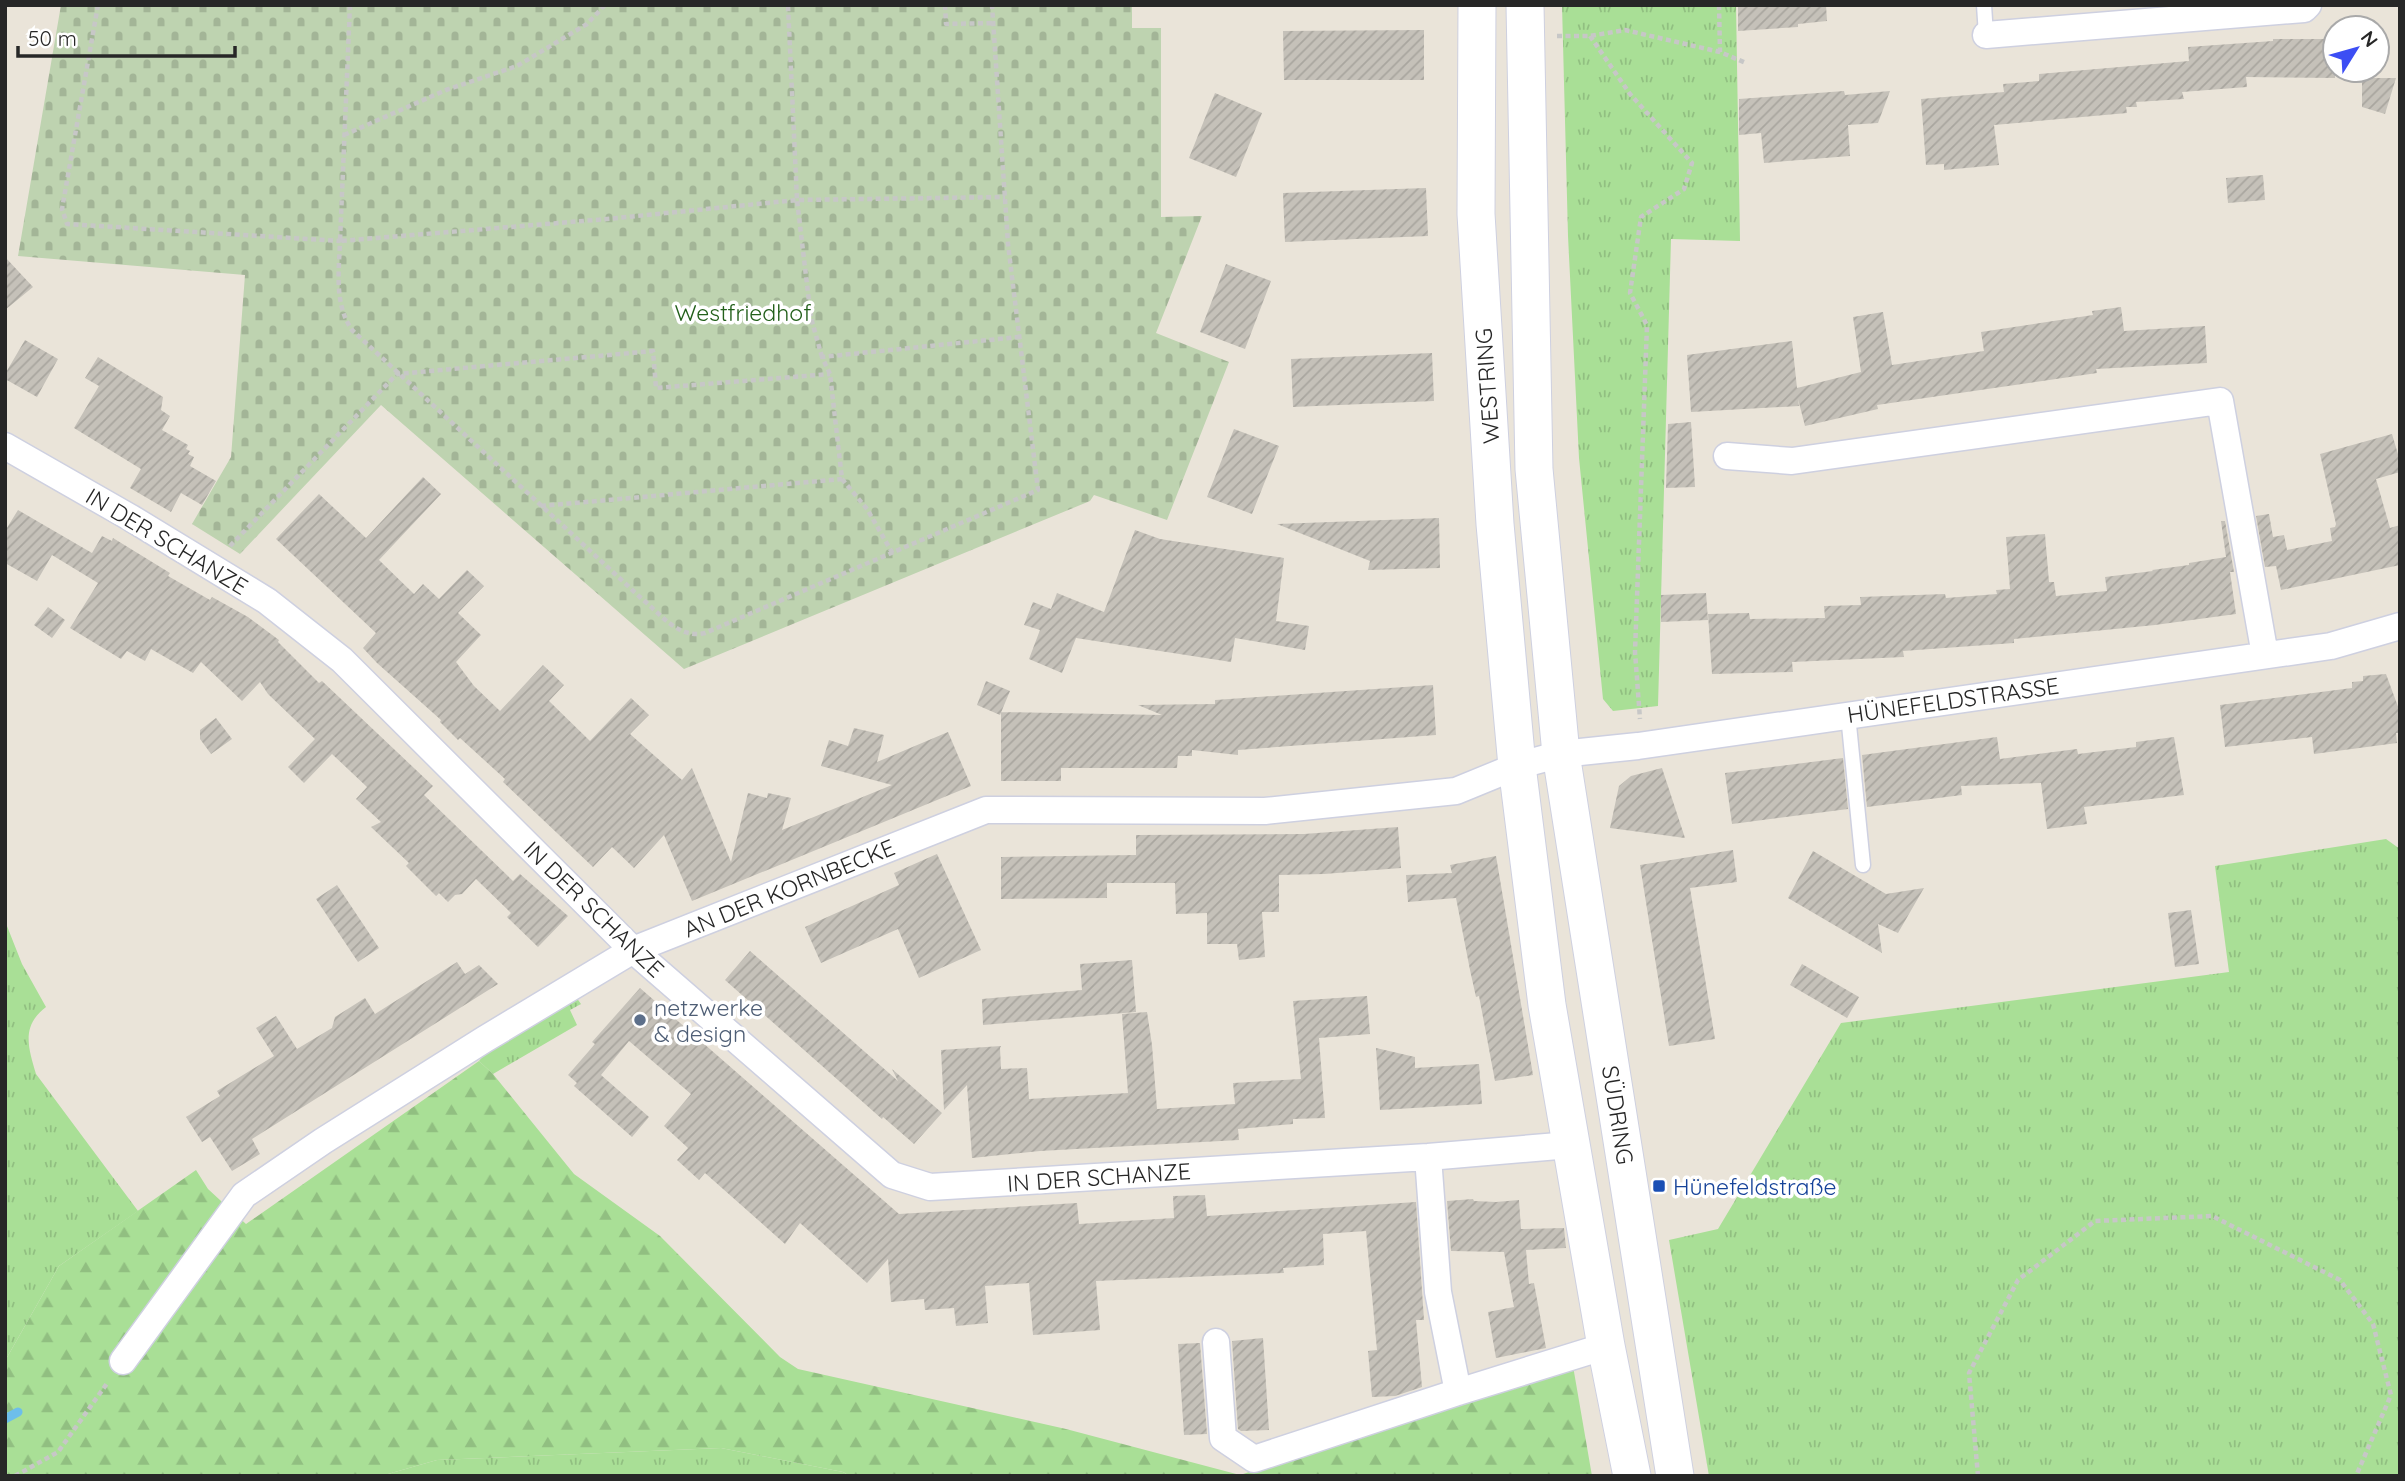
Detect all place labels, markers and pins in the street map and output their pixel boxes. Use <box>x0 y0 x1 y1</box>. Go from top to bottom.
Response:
place label: netzwerke & design <box>654 993 763 1048</box>
marker: netzwerke & design <box>632 1012 648 1028</box>
place label: Hünefeldstraße <box>1673 1172 1836 1201</box>
marker: Hünefeldstraße <box>1651 1178 1667 1194</box>

